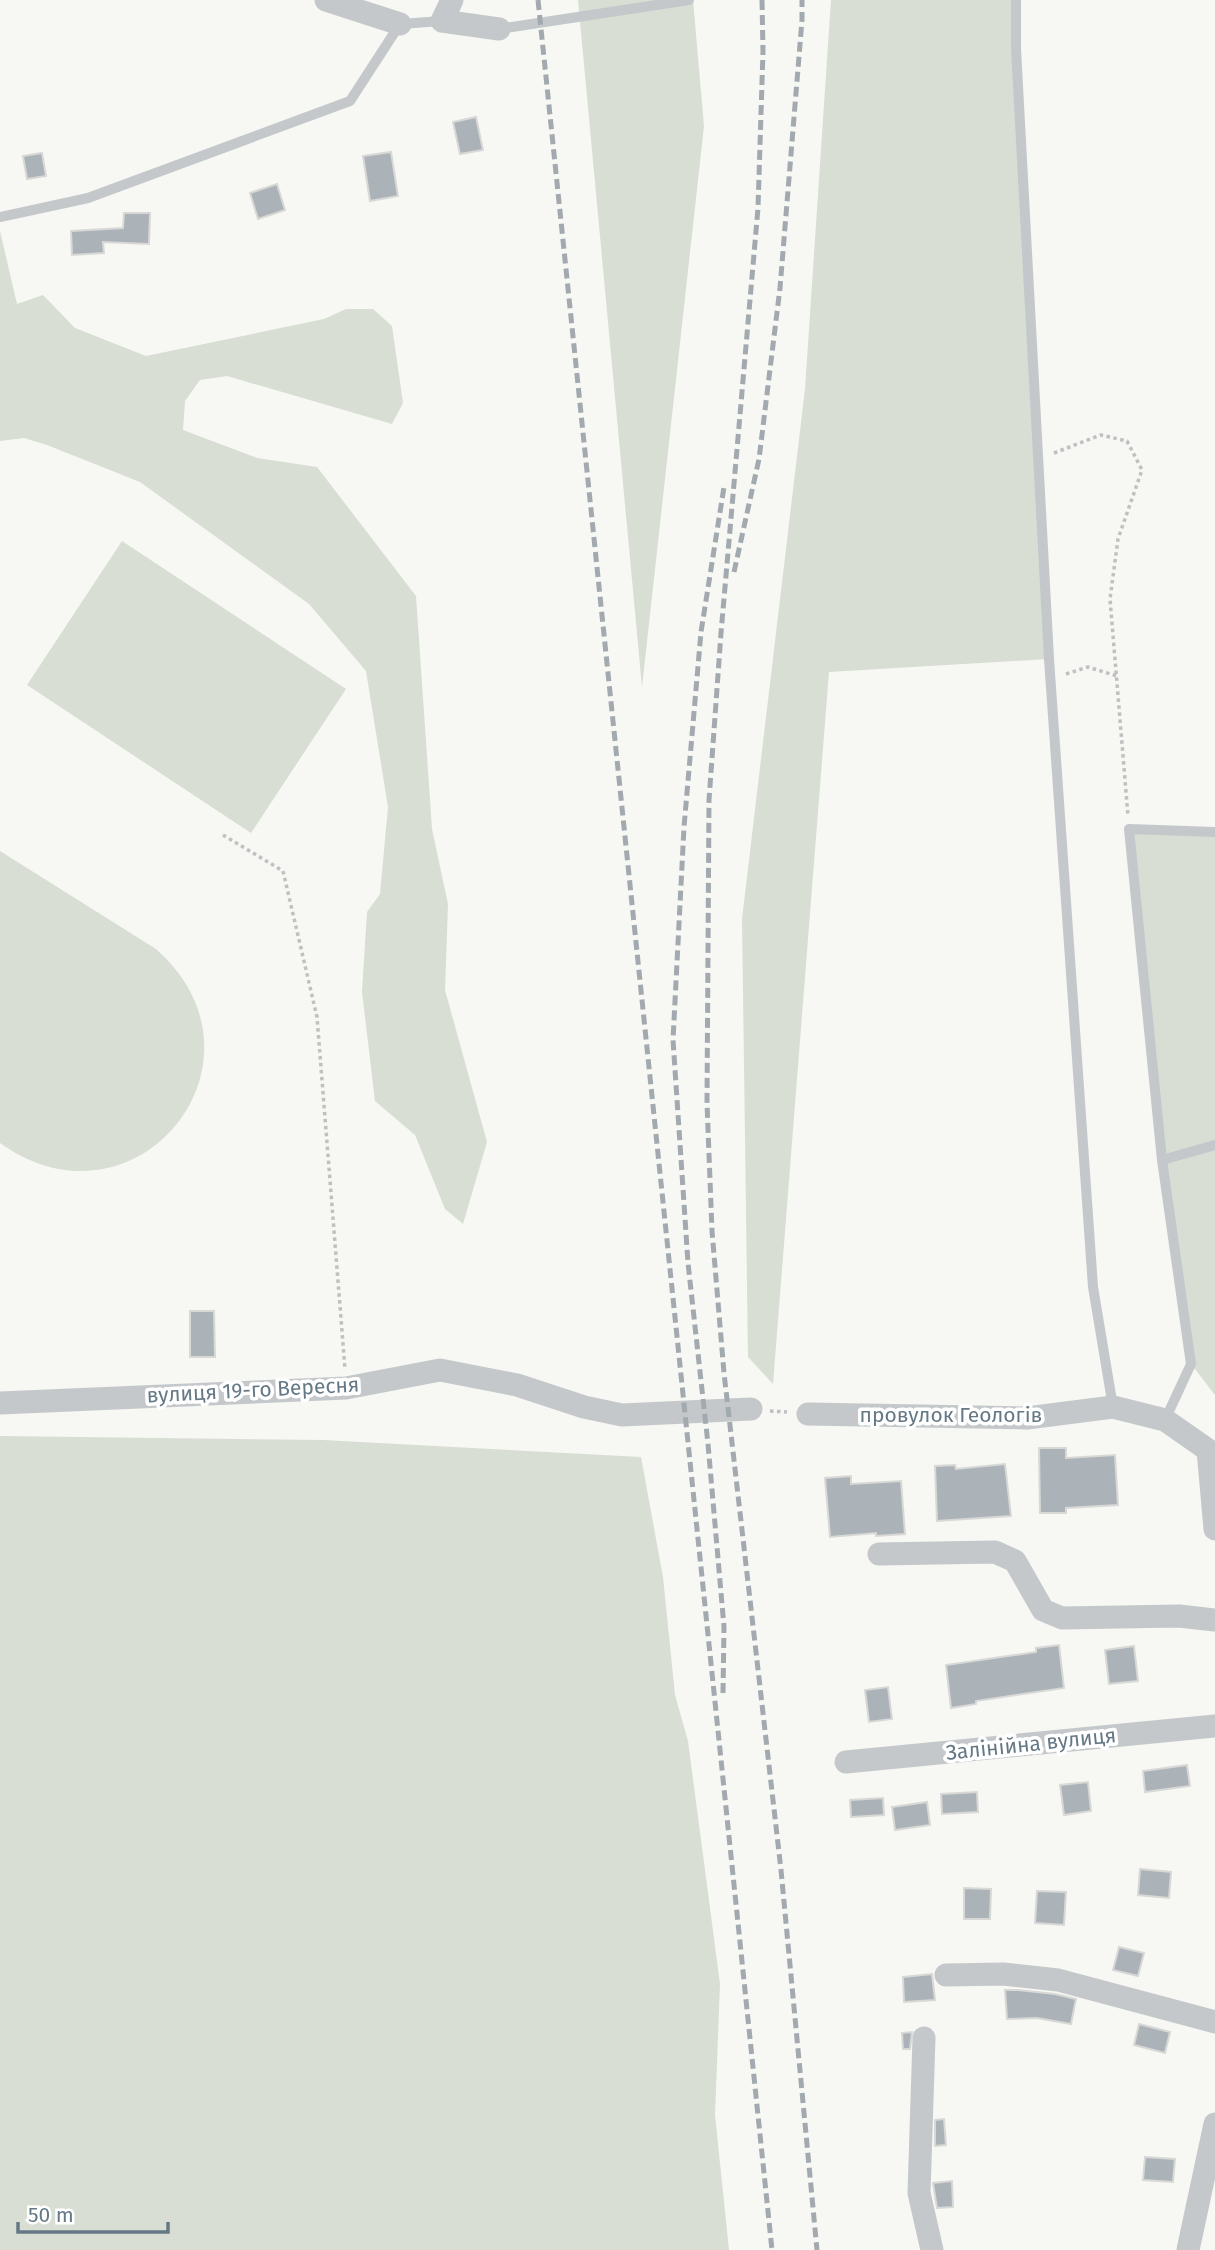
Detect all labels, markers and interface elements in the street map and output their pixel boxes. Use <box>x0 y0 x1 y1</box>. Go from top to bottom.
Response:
street label: вулиця 19-го Вересня <box>146 1371 360 1409</box>
street label: провулок Геологів <box>860 1402 1042 1428</box>
street label: Залінійна вулиця <box>945 1722 1117 1766</box>
scale bar <box>18 2190 168 2234</box>
text: 50 m <box>28 2202 74 2228</box>

